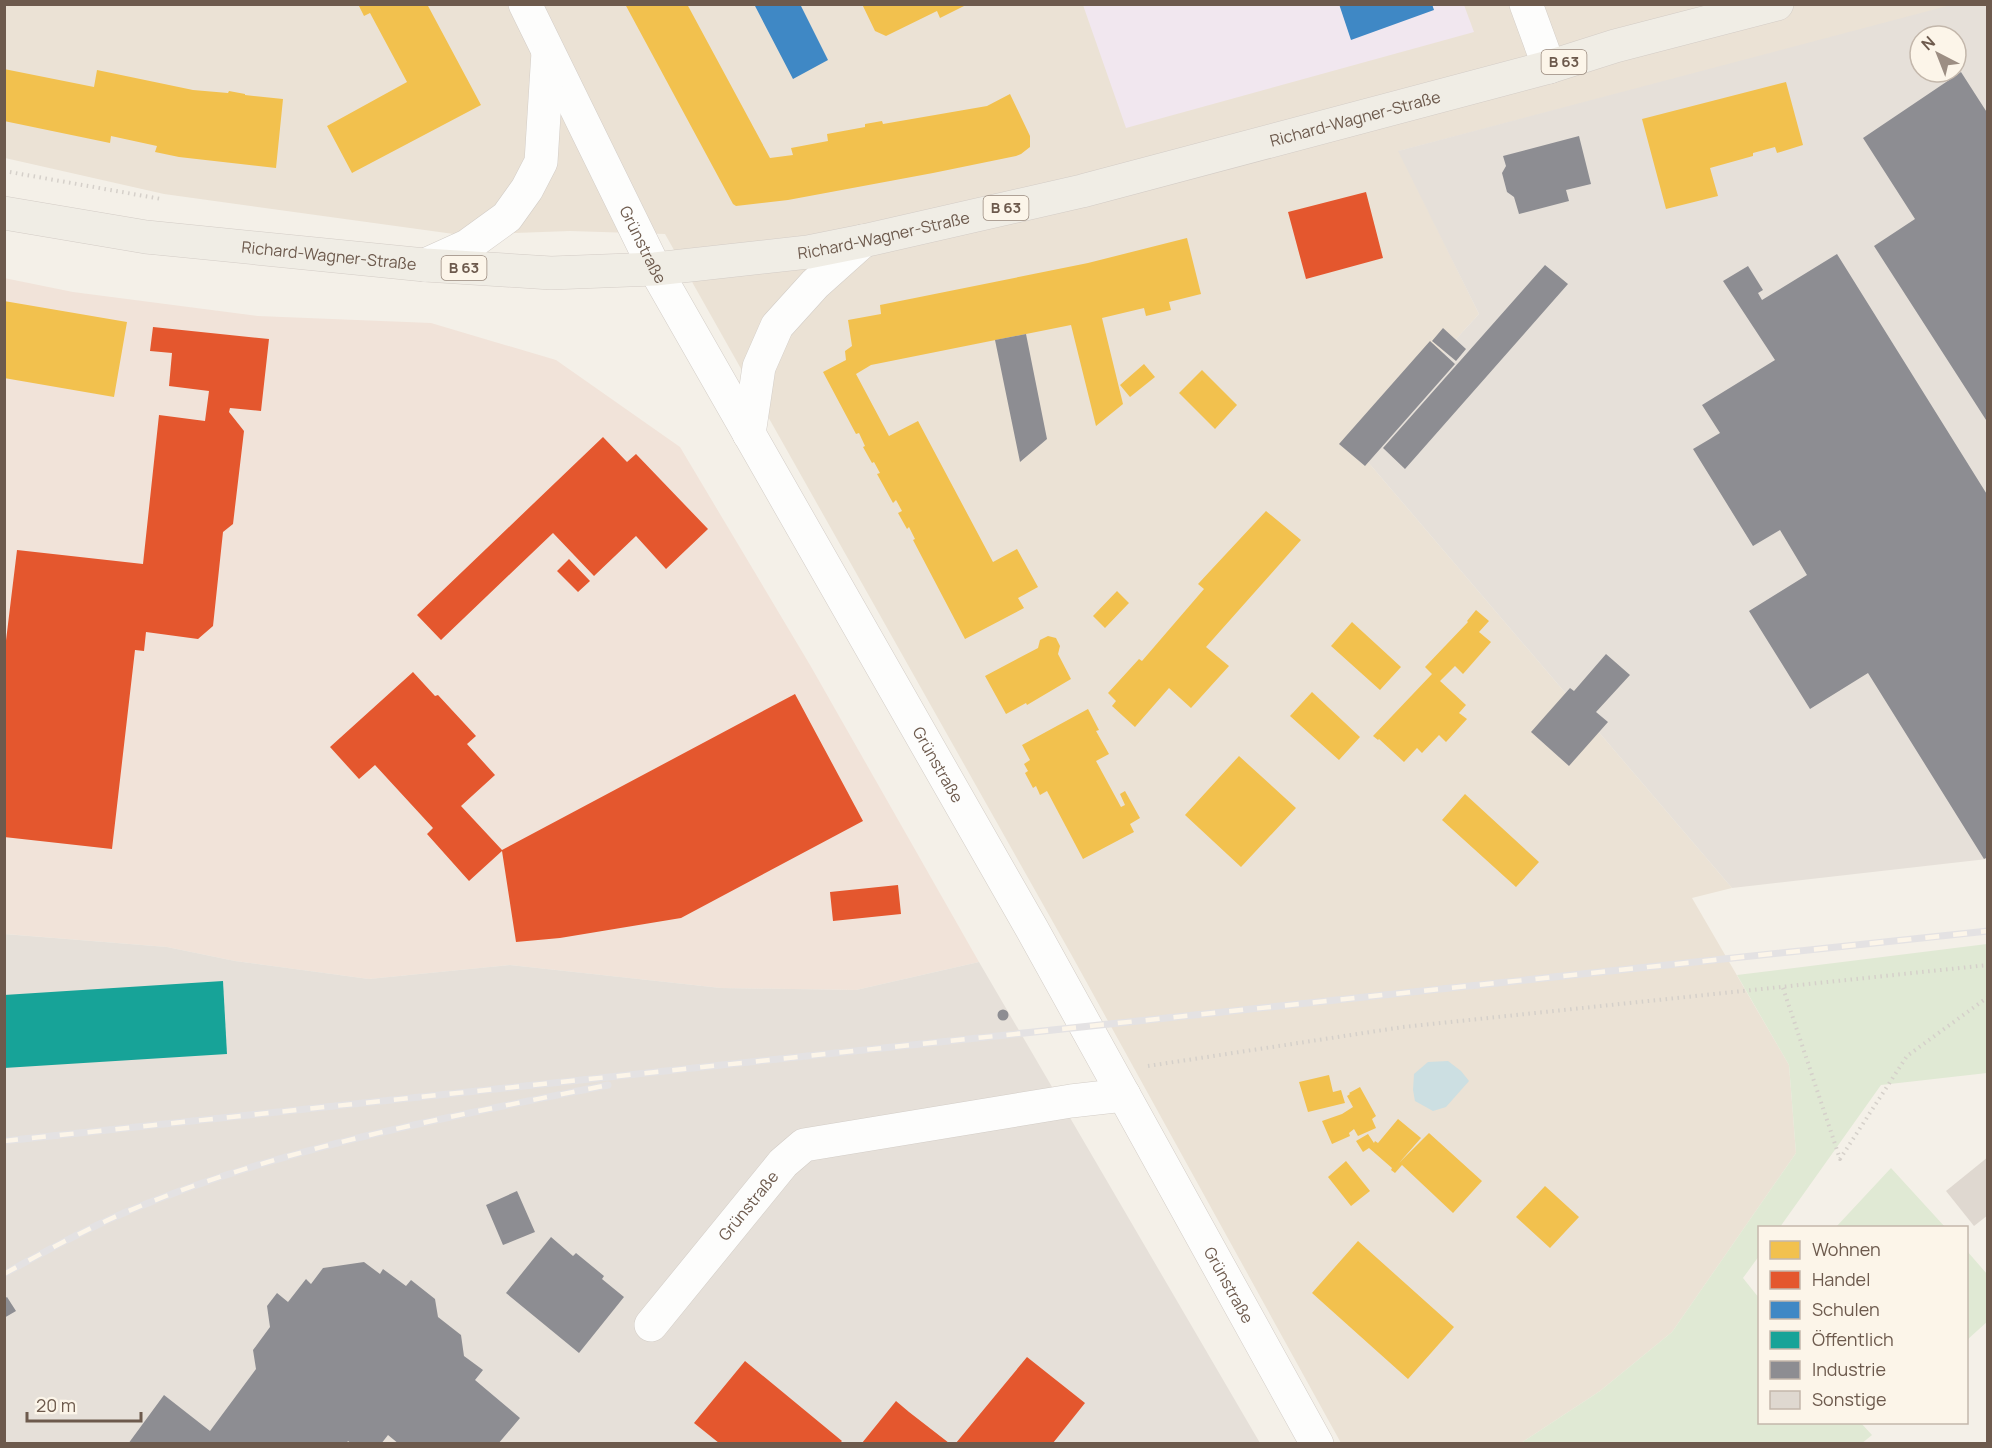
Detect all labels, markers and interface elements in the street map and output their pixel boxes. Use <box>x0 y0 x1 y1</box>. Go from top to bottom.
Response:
north arrow <box>1908 24 1968 84</box>
text: N <box>1916 31 1940 55</box>
road number: B 63 <box>1542 50 1586 74</box>
street label: Richard-Wagner-Straße <box>1267 85 1443 152</box>
road number: B 63 <box>984 196 1028 220</box>
street label: Grünstraße <box>615 202 672 287</box>
street label: Richard-Wagner-Straße <box>796 206 972 264</box>
street label: Richard-Wagner-Straße <box>241 236 418 275</box>
road number: B 63 <box>442 256 486 280</box>
street label: Grünstraße <box>908 723 969 807</box>
street label: Grünstraße <box>713 1166 783 1245</box>
legend <box>1758 1226 1968 1424</box>
text: Wohnen <box>1812 1237 1881 1261</box>
street label: Grünstraße <box>1199 1243 1259 1327</box>
text: Handel <box>1812 1267 1870 1291</box>
text: Schulen <box>1812 1297 1880 1321</box>
text: Öffentlich <box>1812 1327 1894 1351</box>
text: Industrie <box>1812 1357 1886 1381</box>
scale bar <box>27 1385 141 1423</box>
text: Sonstige <box>1812 1387 1886 1411</box>
text: 20 m <box>36 1393 76 1417</box>

